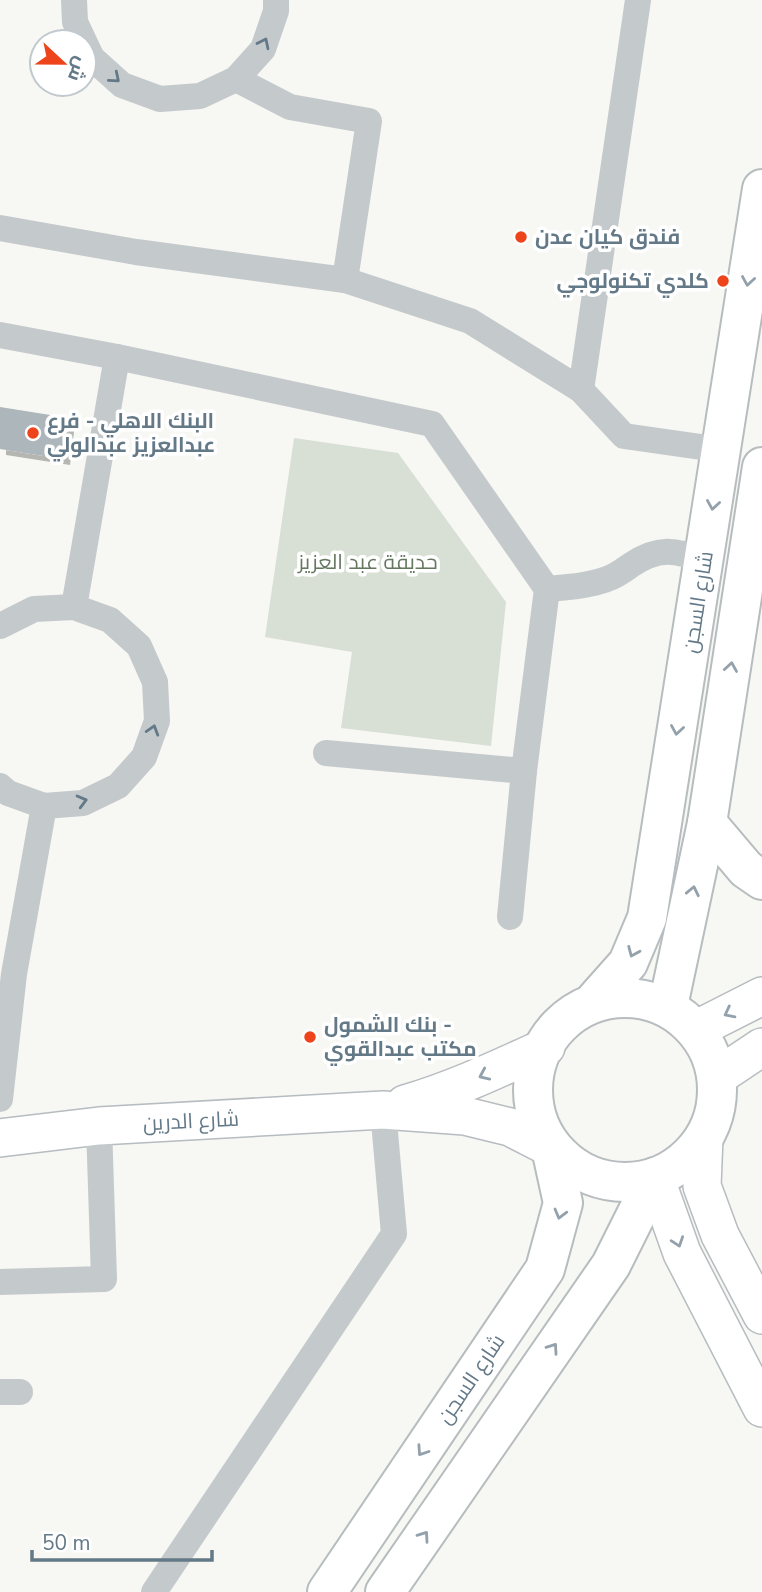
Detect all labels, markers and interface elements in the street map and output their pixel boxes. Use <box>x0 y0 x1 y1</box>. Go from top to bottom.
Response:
north arrow <box>28 28 98 98</box>
one-way arrow <box>255 38 269 50</box>
text: ش <box>61 53 94 85</box>
one-way arrow <box>108 70 120 83</box>
place label: فندق كيان عدن <box>535 223 680 251</box>
marker: فندق كيان عدن <box>513 229 529 245</box>
place label: كلدي تكنولوجي <box>557 267 709 298</box>
marker: كلدي تكنولوجي <box>715 273 731 289</box>
one-way arrow <box>740 275 755 286</box>
place label: البنك الاهلي - فرع عبدالعزيز عبدالولي <box>47 407 216 462</box>
marker: البنك الاهلي - فرع عبدالعزيز عبدالولي <box>25 425 41 441</box>
one-way arrow <box>706 500 721 511</box>
park label: حديقة عبد العزيز <box>297 548 438 576</box>
street label: شارع السجن <box>676 549 720 655</box>
one-way arrow <box>723 661 738 673</box>
one-way arrow <box>145 724 160 736</box>
one-way arrow <box>670 724 685 736</box>
one-way arrow <box>76 795 88 809</box>
one-way arrow <box>684 885 699 897</box>
one-way arrow <box>627 946 641 958</box>
one-way arrow <box>724 1004 736 1018</box>
place label: بنك الشمول - مكتب عبدالقوي <box>324 1011 477 1066</box>
marker: بنك الشمول - مكتب عبدالقوي <box>302 1029 318 1045</box>
one-way arrow <box>479 1067 491 1081</box>
street label: شارع الدرين <box>142 1105 240 1137</box>
one-way arrow <box>554 1208 568 1220</box>
one-way arrow <box>670 1235 684 1247</box>
street label: شارع السجن <box>431 1329 511 1429</box>
one-way arrow <box>545 1343 558 1356</box>
one-way arrow <box>418 1443 430 1456</box>
scale bar <box>32 1518 212 1562</box>
text: 50 m <box>42 1529 91 1557</box>
one-way arrow <box>416 1531 428 1544</box>

